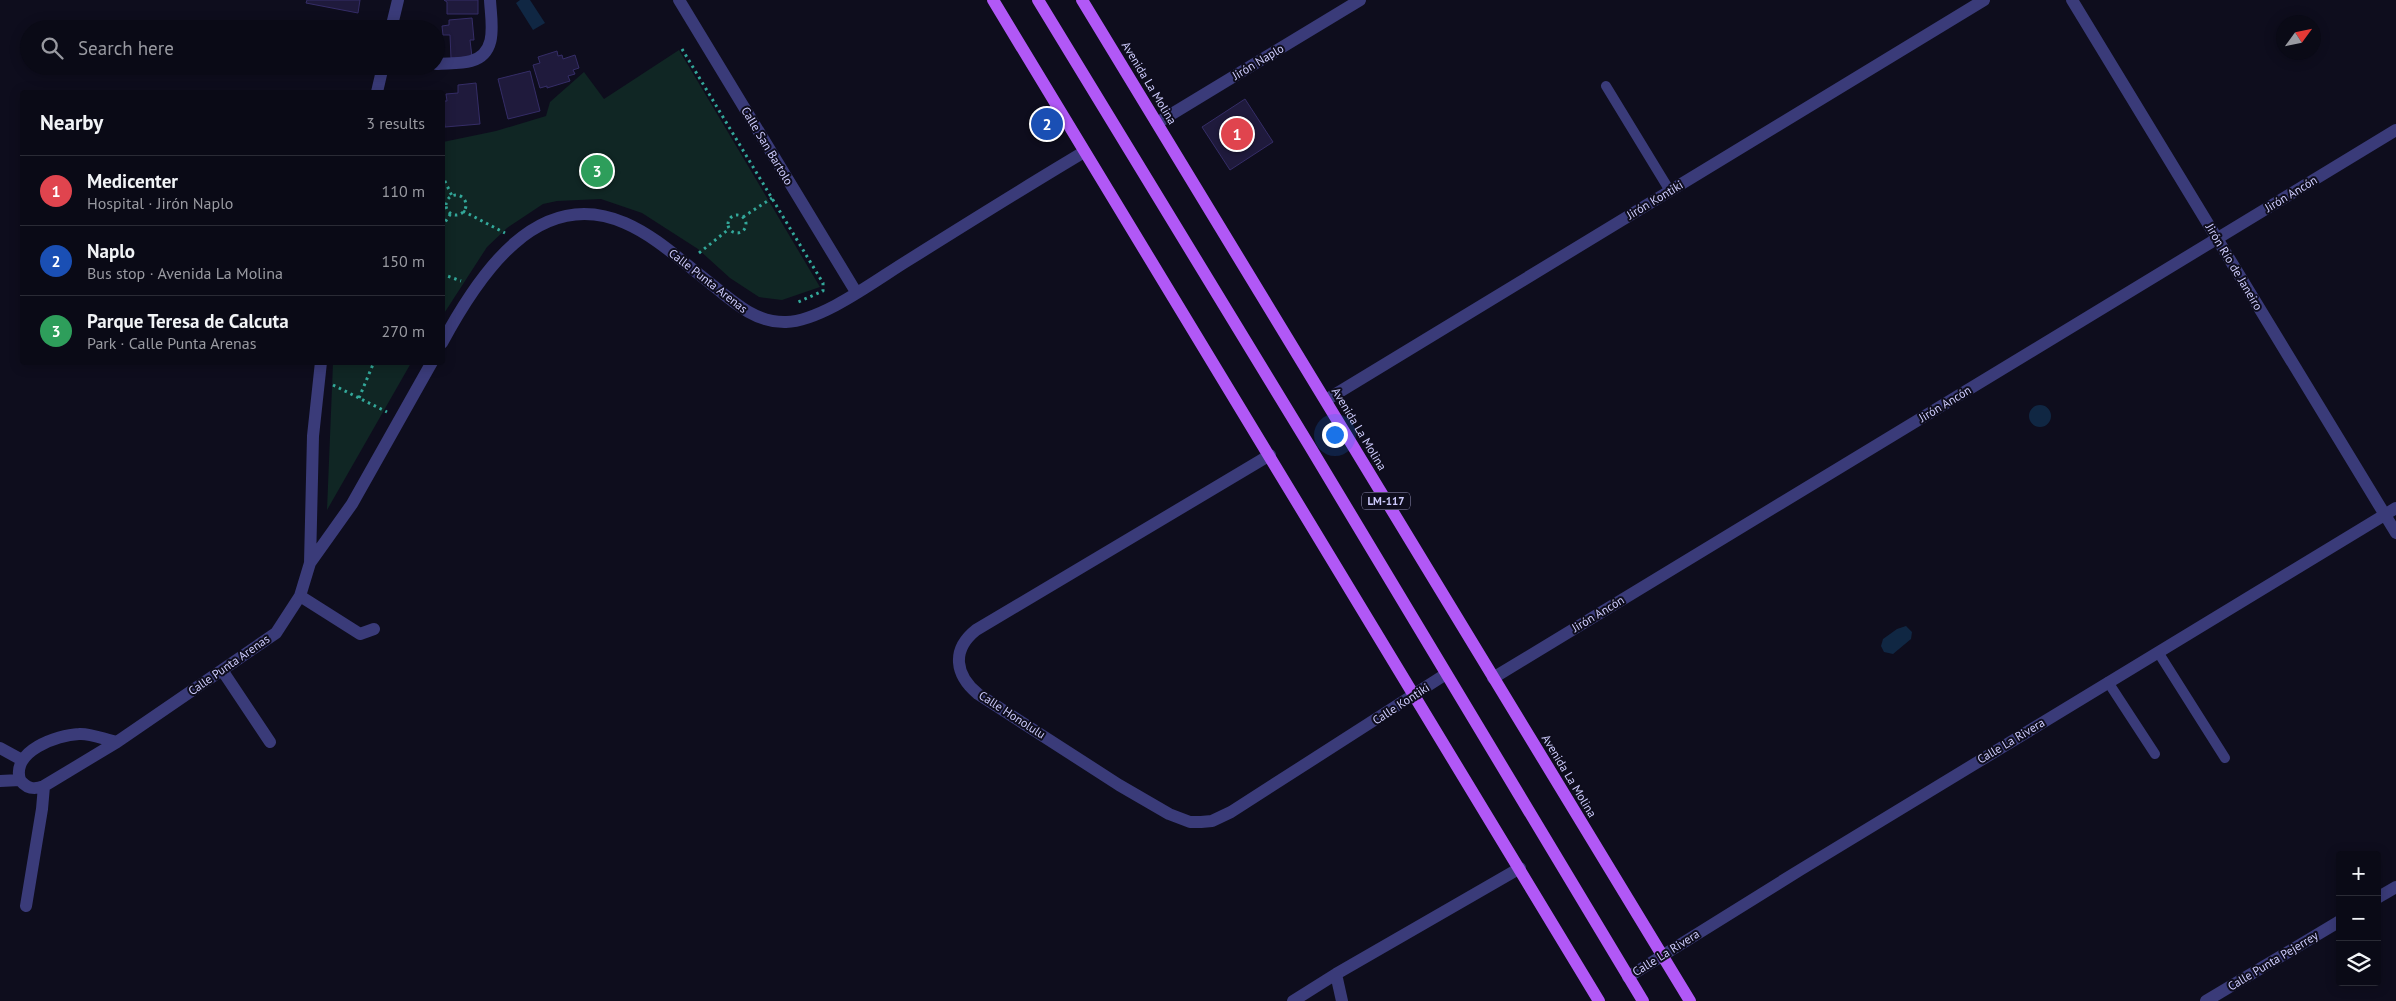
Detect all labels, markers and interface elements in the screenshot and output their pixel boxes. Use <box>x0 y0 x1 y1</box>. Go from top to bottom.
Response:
north arrow <box>2276 15 2321 60</box>
search box <box>20 20 445 75</box>
icon: search <box>38 34 66 62</box>
text: Search here <box>78 36 174 60</box>
street label: Avenida La Molina <box>1119 39 1180 127</box>
street label: Jirón Naplo <box>1228 40 1286 83</box>
street label: Calle San Bartolo <box>738 104 797 188</box>
pin: 2 <box>1031 105 1063 143</box>
text: Nearby <box>40 109 103 136</box>
text: 3 results <box>366 113 425 133</box>
pin: 1 <box>1221 115 1253 153</box>
pin: 3 <box>581 152 613 190</box>
text: Medicenter <box>87 169 178 193</box>
street label: Jirón Ancón <box>2261 172 2320 216</box>
street label: Jirón Kontiki <box>1623 177 1686 223</box>
text: 1 <box>51 181 61 201</box>
text: 110 m <box>382 181 425 201</box>
text: Hospital · Jirón Naplo <box>87 193 233 213</box>
street label: Jirón Río de Janeiro <box>2202 220 2266 313</box>
text: Naplo <box>87 239 135 263</box>
street label: Calle Punta Arenas <box>666 245 751 316</box>
text: 2 <box>51 251 61 271</box>
text: 150 m <box>382 251 425 271</box>
text: Bus stop · Avenida La Molina <box>87 263 283 283</box>
text: Parque Teresa de Calcuta <box>87 309 289 333</box>
text: 3 <box>51 321 61 341</box>
text: 270 m <box>382 321 425 341</box>
text: Park · Calle Punta Arenas <box>87 333 257 353</box>
street label: Jirón Ancón <box>1915 382 1974 426</box>
street label: Avenida La Molina <box>1329 385 1390 473</box>
your location <box>1322 422 1348 448</box>
road number: LM-117 <box>1362 492 1410 510</box>
street label: Jirón Ancón <box>1568 592 1627 636</box>
street label: Calle Punta Arenas <box>185 631 272 698</box>
street label: Calle Kontiki <box>1369 680 1432 728</box>
street label: Calle Honolulu <box>976 687 1048 742</box>
street label: Calle La Rivera <box>1974 715 2047 767</box>
street label: Avenida La Molina <box>1539 732 1600 820</box>
map controls <box>2336 851 2381 986</box>
button: + <box>2336 851 2381 896</box>
button: − <box>2336 896 2381 941</box>
street label: Calle La Rivera <box>1629 926 1702 979</box>
street label: Calle Punta Pejerrey <box>2225 927 2321 993</box>
button: layers <box>2336 941 2381 986</box>

